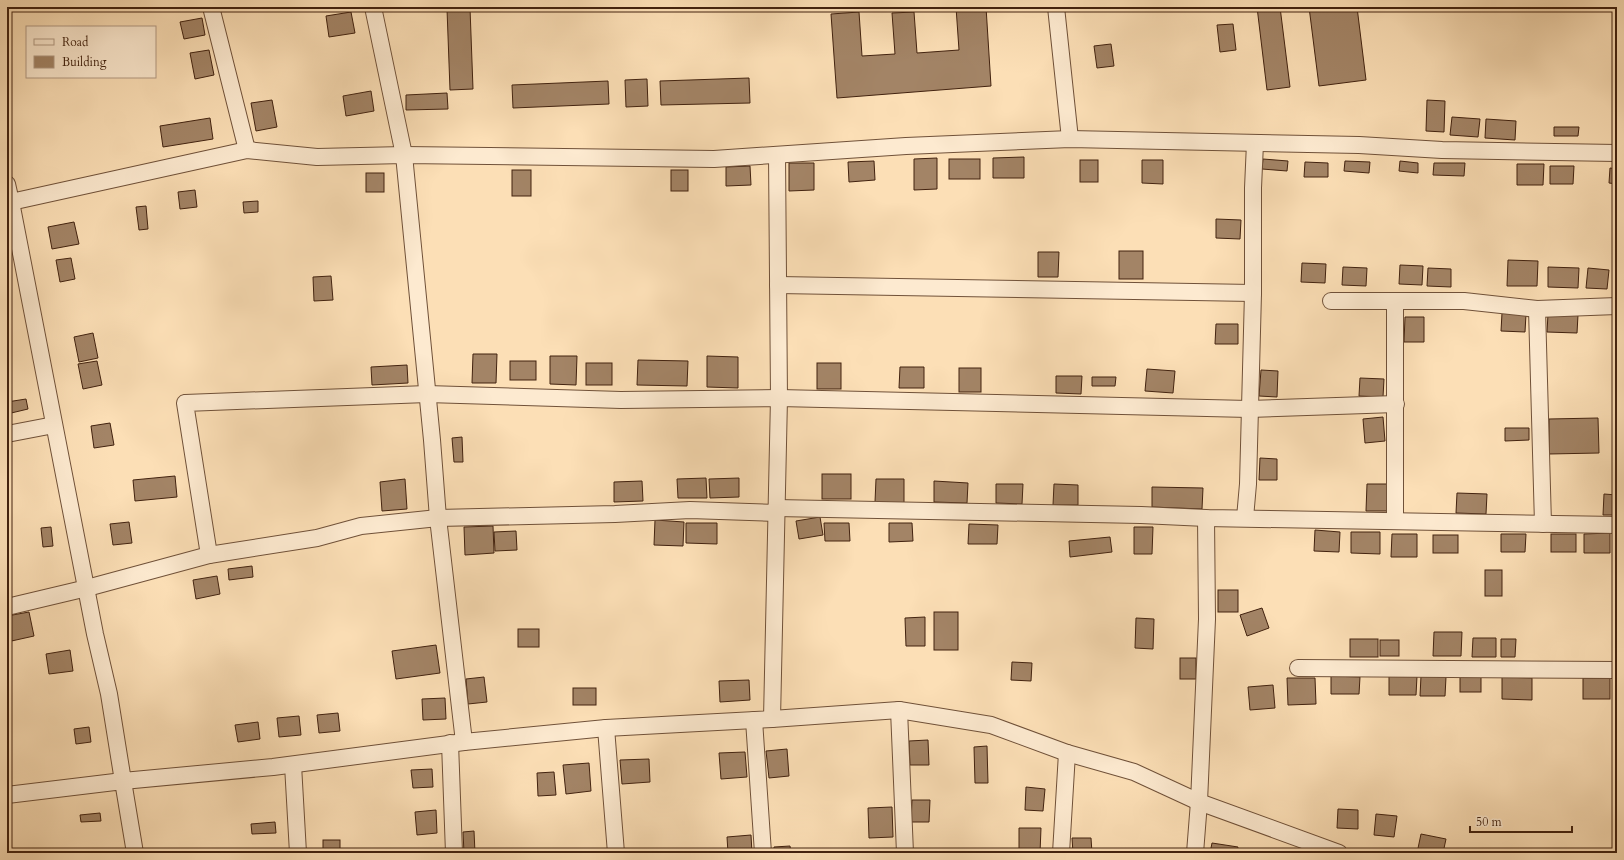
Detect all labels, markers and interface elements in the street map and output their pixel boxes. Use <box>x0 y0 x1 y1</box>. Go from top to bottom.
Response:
legend <box>26 26 156 78</box>
text: Road <box>62 34 89 50</box>
text: Building <box>62 54 107 70</box>
scale bar <box>1470 808 1572 834</box>
text: 50 m <box>1476 814 1503 830</box>

